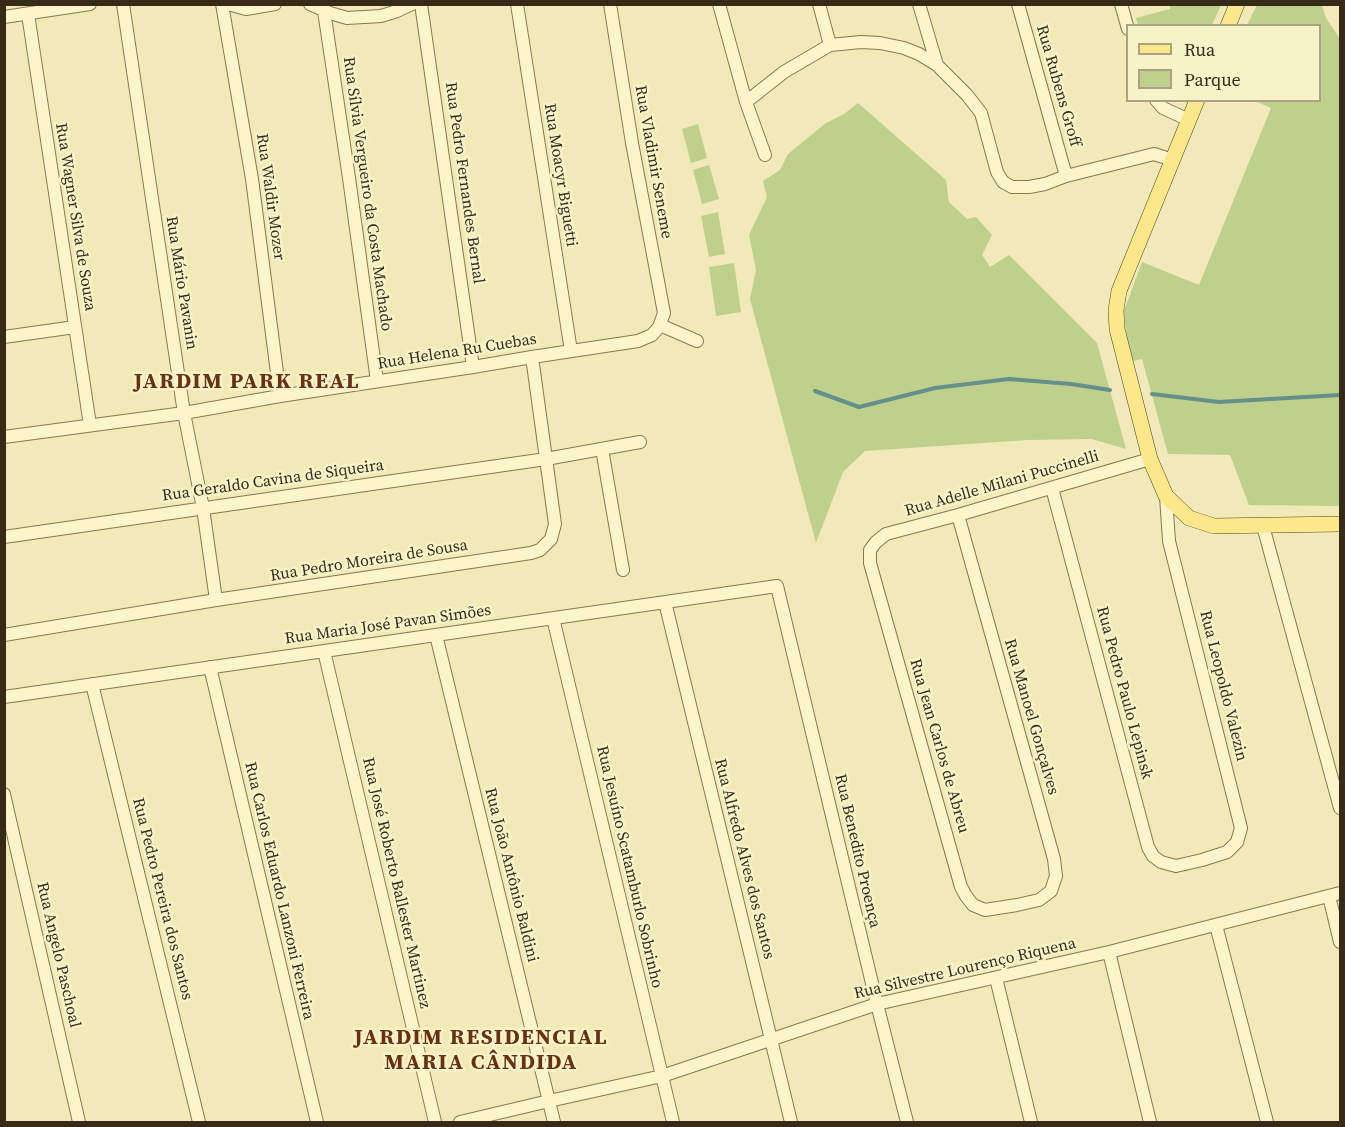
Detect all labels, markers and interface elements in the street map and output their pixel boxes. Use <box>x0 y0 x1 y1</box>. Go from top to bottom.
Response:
street label: Rua Rubens Groff <box>1031 23 1085 149</box>
legend <box>1126 24 1321 102</box>
text: Rua <box>1184 37 1215 62</box>
street label: Rua Sílvia Vergueiro da Costa Machado <box>338 56 396 332</box>
text: Parque <box>1184 67 1241 92</box>
street label: Rua Pedro Fernandes Bernal <box>440 81 488 285</box>
street label: Rua Vladimir Seneme <box>630 84 676 240</box>
street label: Rua Moacyr Biguetti <box>539 102 581 248</box>
street label: Rua Wagner Silva de Souza <box>51 122 99 312</box>
street label: Rua Waldir Mozer <box>252 132 288 262</box>
street label: Rua Mário Pavanin <box>161 215 201 351</box>
street label: Rua Helena Ru Cuebas <box>376 330 538 374</box>
district label: JARDIM PARK REAL <box>134 369 360 395</box>
street label: Rua Adelle Milani Puccinelli <box>903 447 1101 521</box>
street label: Rua Geraldo Cavina de Siqueira <box>161 456 385 506</box>
street label: Rua Pedro Moreira de Sousa <box>269 536 469 586</box>
street label: Rua Maria José Pavan Simões <box>284 601 492 649</box>
street label: Rua Pedro Paulo Lepinsk <box>1092 605 1156 781</box>
street label: Rua Leopoldo Valezin <box>1195 609 1251 763</box>
street label: Rua Manoel Gonçalves <box>1000 637 1062 797</box>
street label: Rua Jean Carlos de Abreu <box>905 657 973 835</box>
street label: Rua Jesuíno Scatamburlo Sobrinho <box>592 744 666 990</box>
street label: Rua José Roberto Ballester Martinez <box>358 756 434 1010</box>
street label: Rua Alfredo Alves dos Santos <box>710 757 778 961</box>
street label: Rua Carlos Eduardo Lanzoni Ferreira <box>240 760 318 1022</box>
street label: Rua Benedito Proença <box>830 772 884 930</box>
street label: Rua João Antônio Baldini <box>480 786 542 964</box>
street label: Rua Pedro Pereira dos Santos <box>128 796 196 1002</box>
street label: Rua Angelo Paschoal <box>32 880 84 1030</box>
street label: Rua Silvestre Lourenço Riquena <box>852 934 1078 1004</box>
district label: JARDIM RESIDENCIAL MARIA CÂNDIDA <box>354 1025 608 1076</box>

